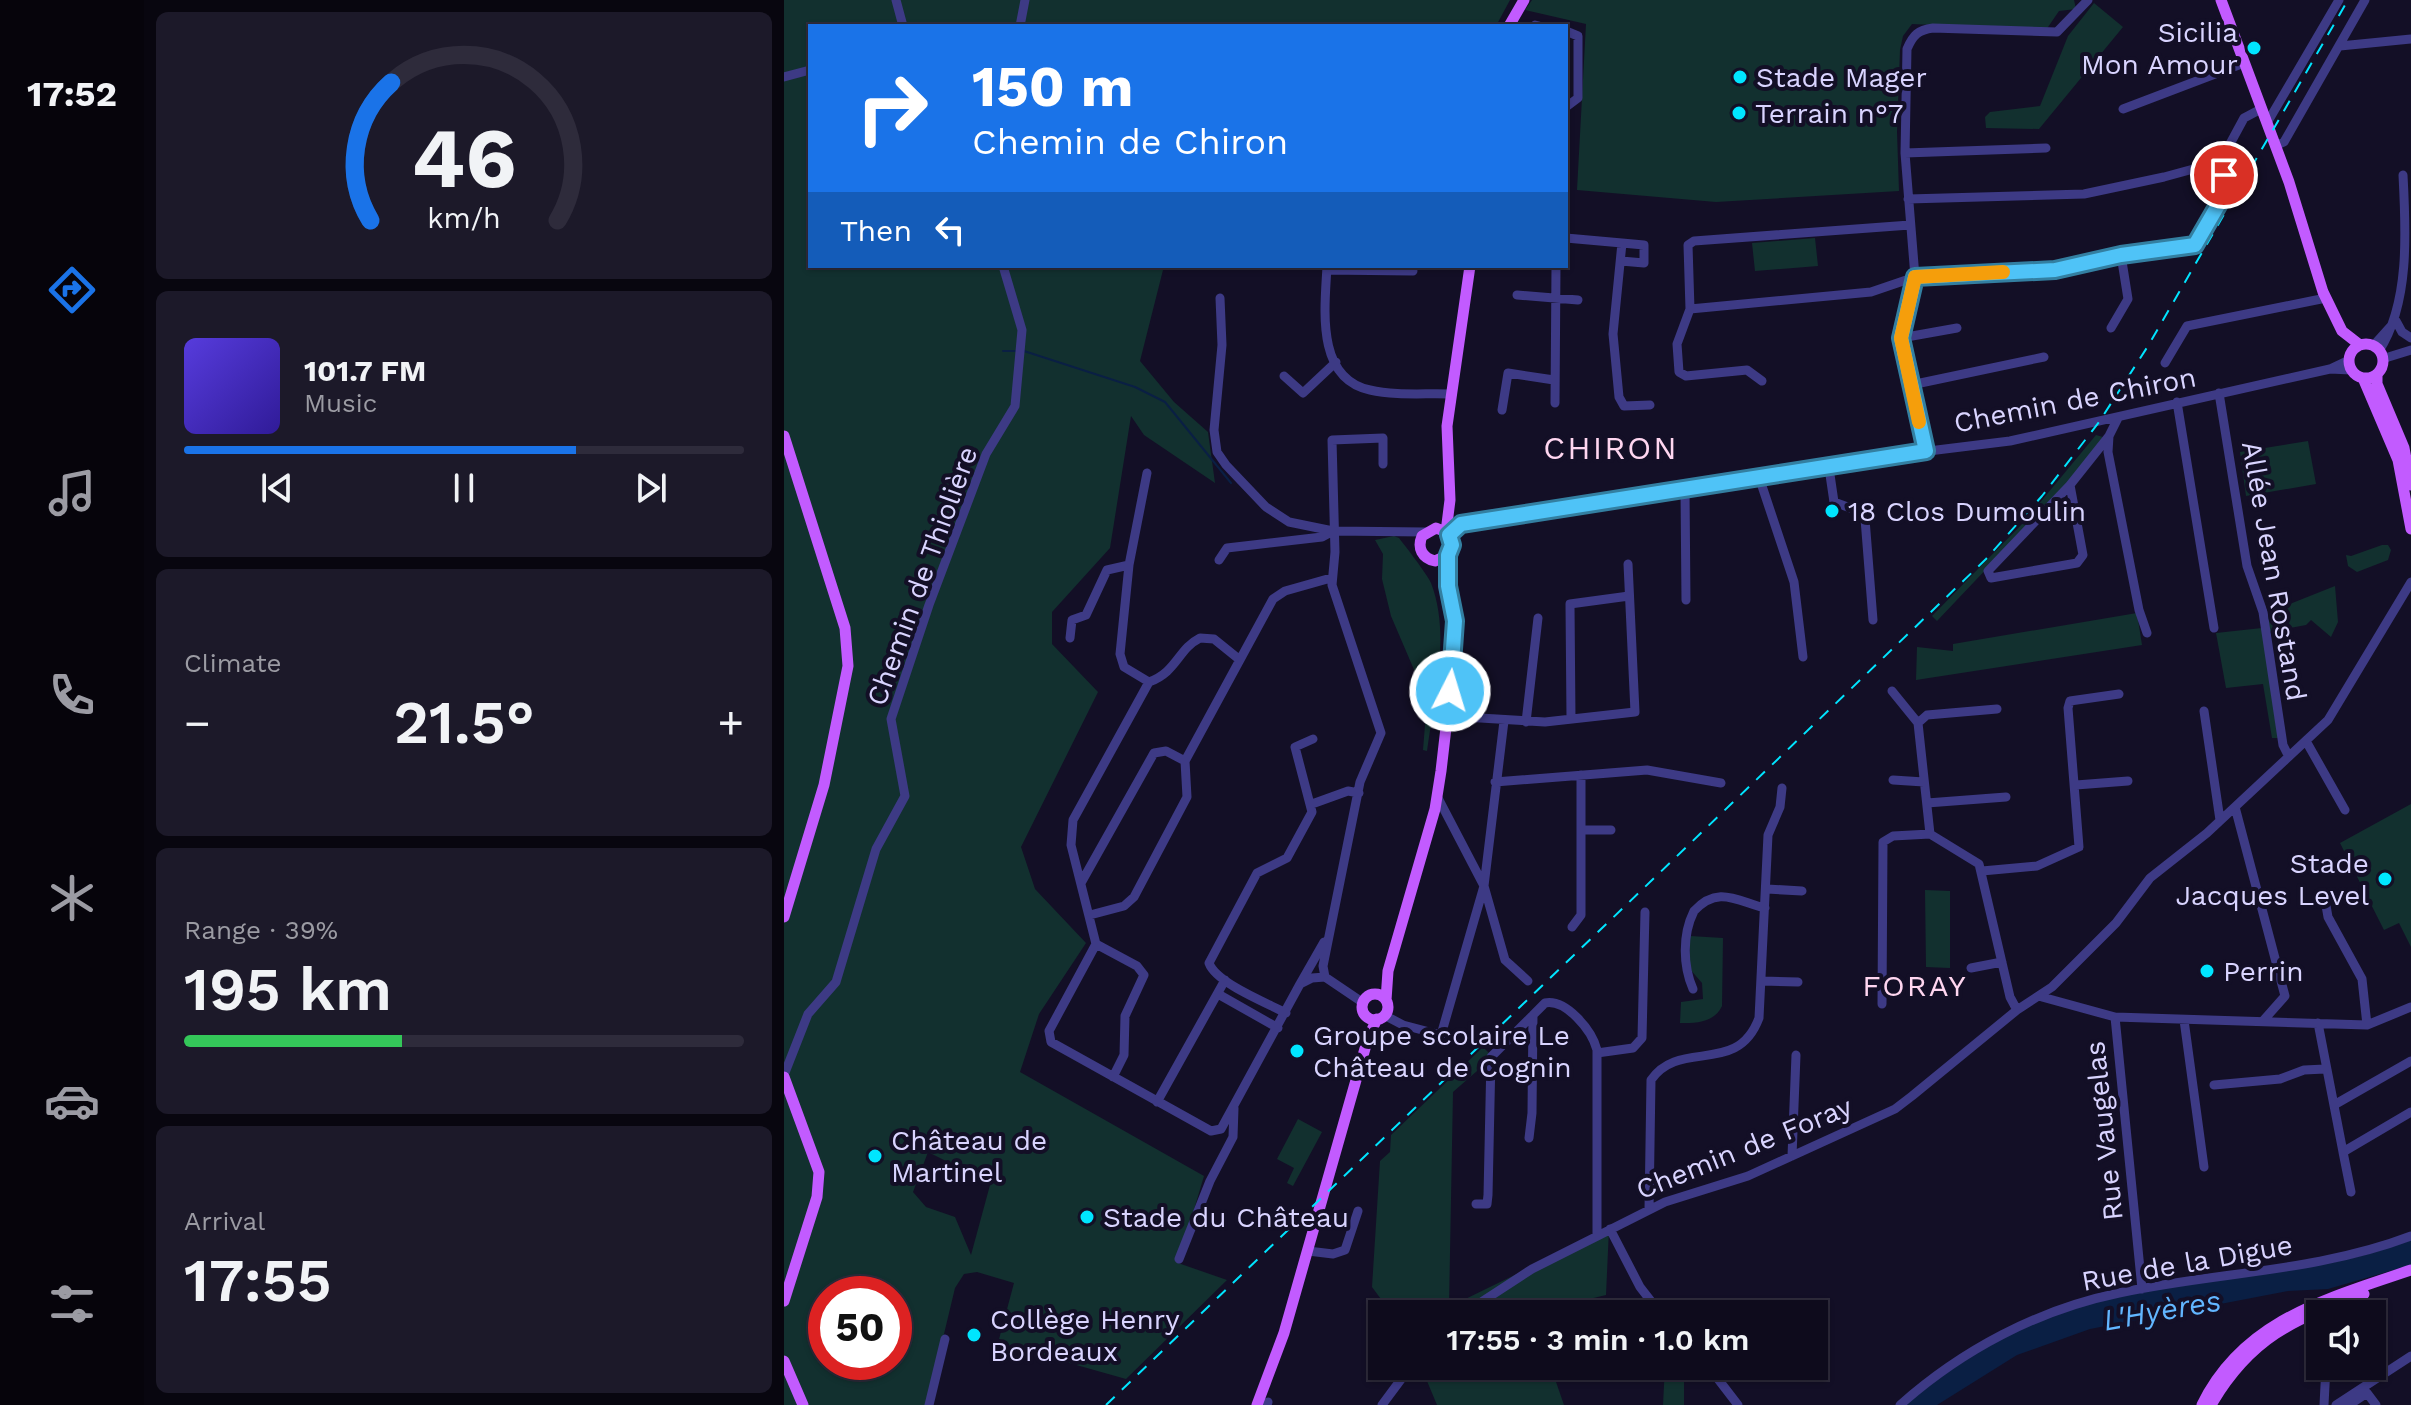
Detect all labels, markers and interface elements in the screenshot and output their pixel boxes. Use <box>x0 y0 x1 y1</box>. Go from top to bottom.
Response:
place label: Sicilia Mon Amour <box>2081 16 2238 81</box>
marker: Sicilia Mon Amour <box>2245 39 2263 57</box>
text: 150 m <box>972 54 1134 120</box>
icon: right <box>840 56 944 160</box>
place label: Stade Mager <box>1756 61 1927 94</box>
marker: Stade Mager <box>1731 68 1749 86</box>
text: 17:52 <box>27 73 117 115</box>
place label: Terrain n°7 <box>1755 97 1904 130</box>
marker: Terrain n°7 <box>1730 104 1748 122</box>
text: 46 <box>412 110 516 207</box>
text: Chemin de Chiron <box>972 121 1288 163</box>
pin <box>2190 141 2258 209</box>
icon: arrive <box>2202 153 2246 197</box>
text: km/h <box>427 201 501 235</box>
icon: left <box>928 208 972 252</box>
text: Then <box>840 213 912 248</box>
icon: directions <box>44 262 100 318</box>
text: 101.7 FM <box>304 353 426 388</box>
street label: Chemin de Chiron <box>1951 360 2199 440</box>
text: Music <box>304 388 377 418</box>
district label: CHIRON <box>1543 429 1679 467</box>
street label: Allée Jean Rostand <box>2235 438 2313 704</box>
street label: Chemin de Thiolière <box>860 442 984 710</box>
icon: music <box>44 465 100 521</box>
icon: previous <box>255 466 299 510</box>
icon: pause <box>442 466 486 510</box>
icon: next <box>629 466 673 510</box>
place label: 18 Clos Dumoulin <box>1848 495 2086 528</box>
marker: 18 Clos Dumoulin <box>1823 502 1841 520</box>
text: Climate <box>184 648 282 678</box>
position arrow <box>1408 649 1492 733</box>
icon: phone <box>44 667 100 723</box>
text: 21.5° <box>393 687 535 758</box>
text: − <box>184 697 211 749</box>
text: + <box>717 697 744 749</box>
place label: Stade Jacques Level <box>2175 847 2369 912</box>
icon: climate <box>44 870 100 926</box>
marker: Stade Jacques Level <box>2376 870 2394 888</box>
text: Range · 39% <box>184 915 338 945</box>
text: 195 km <box>184 954 392 1025</box>
place label: Perrin <box>2223 955 2304 988</box>
marker: Perrin <box>2198 962 2216 980</box>
district label: FORAY <box>1862 968 1968 1003</box>
place label: Groupe scolaire Le Château de Cognin <box>1313 1019 1572 1084</box>
street label: Rue Vaugelas <box>2078 1040 2130 1222</box>
marker: Groupe scolaire Le Château de Cognin <box>1288 1042 1306 1060</box>
icon: car <box>44 1073 100 1129</box>
street label: Chemin de Foray <box>1631 1089 1857 1206</box>
place label: Château de Martinel <box>891 1124 1047 1189</box>
marker: Château de Martinel <box>866 1147 884 1165</box>
place label: Stade du Château <box>1103 1201 1349 1234</box>
text: Arrival <box>184 1206 265 1236</box>
marker: Stade du Château <box>1078 1208 1096 1226</box>
street label: Rue de la Digue <box>2079 1228 2295 1298</box>
text: 17:55 <box>184 1245 332 1316</box>
icon: filters <box>44 1276 100 1332</box>
speed limit sign: 50 <box>808 1276 912 1380</box>
water label: L'Hyères <box>2100 1282 2224 1338</box>
map controls <box>2306 1300 2386 1380</box>
button: sound <box>2306 1300 2386 1380</box>
place label: Collège Henry Bordeaux <box>990 1303 1180 1368</box>
text: 17:55 · 3 min · 1.0 km <box>1447 1322 1749 1357</box>
marker: Collège Henry Bordeaux <box>965 1326 983 1344</box>

